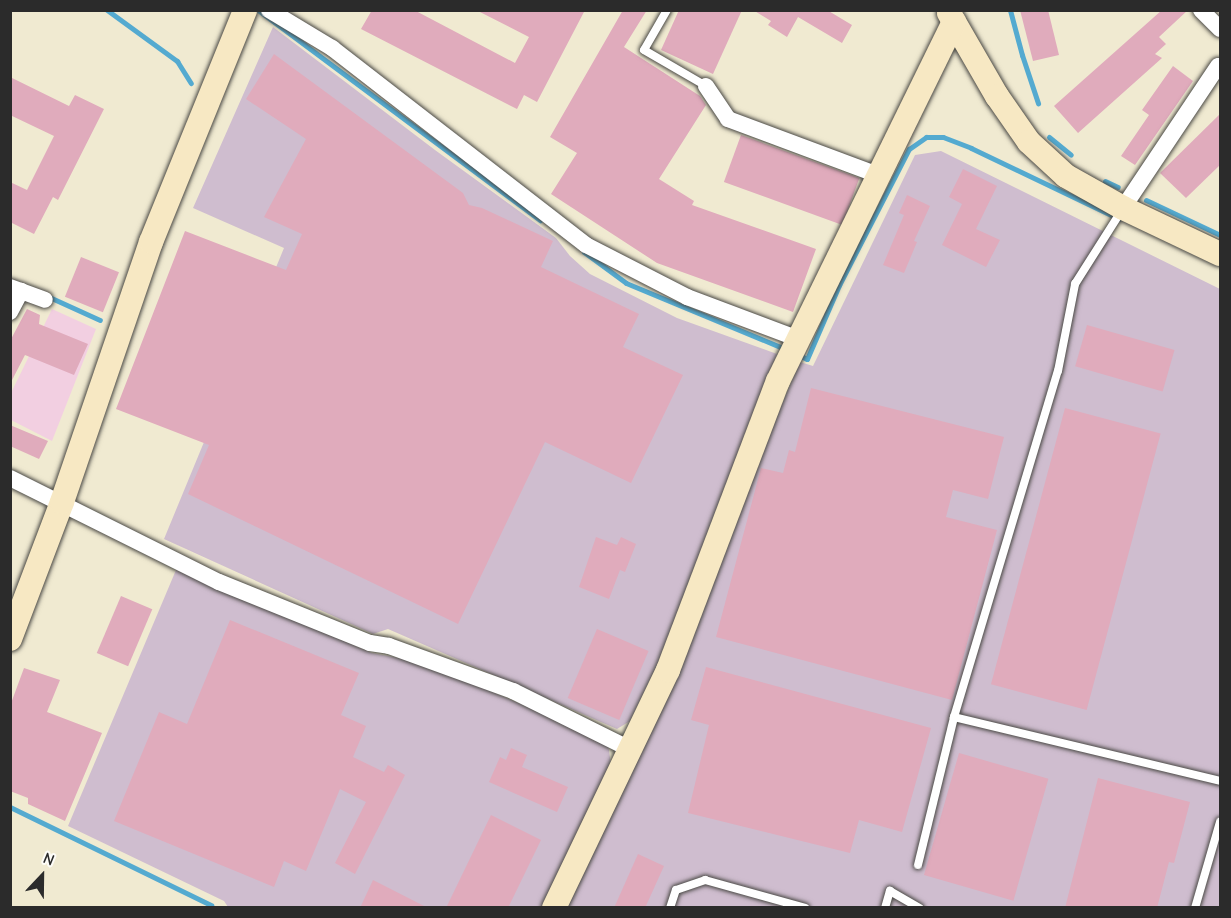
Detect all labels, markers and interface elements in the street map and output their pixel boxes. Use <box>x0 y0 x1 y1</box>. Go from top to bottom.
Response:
north arrow <box>12 846 72 906</box>
text: N <box>41 849 57 870</box>

